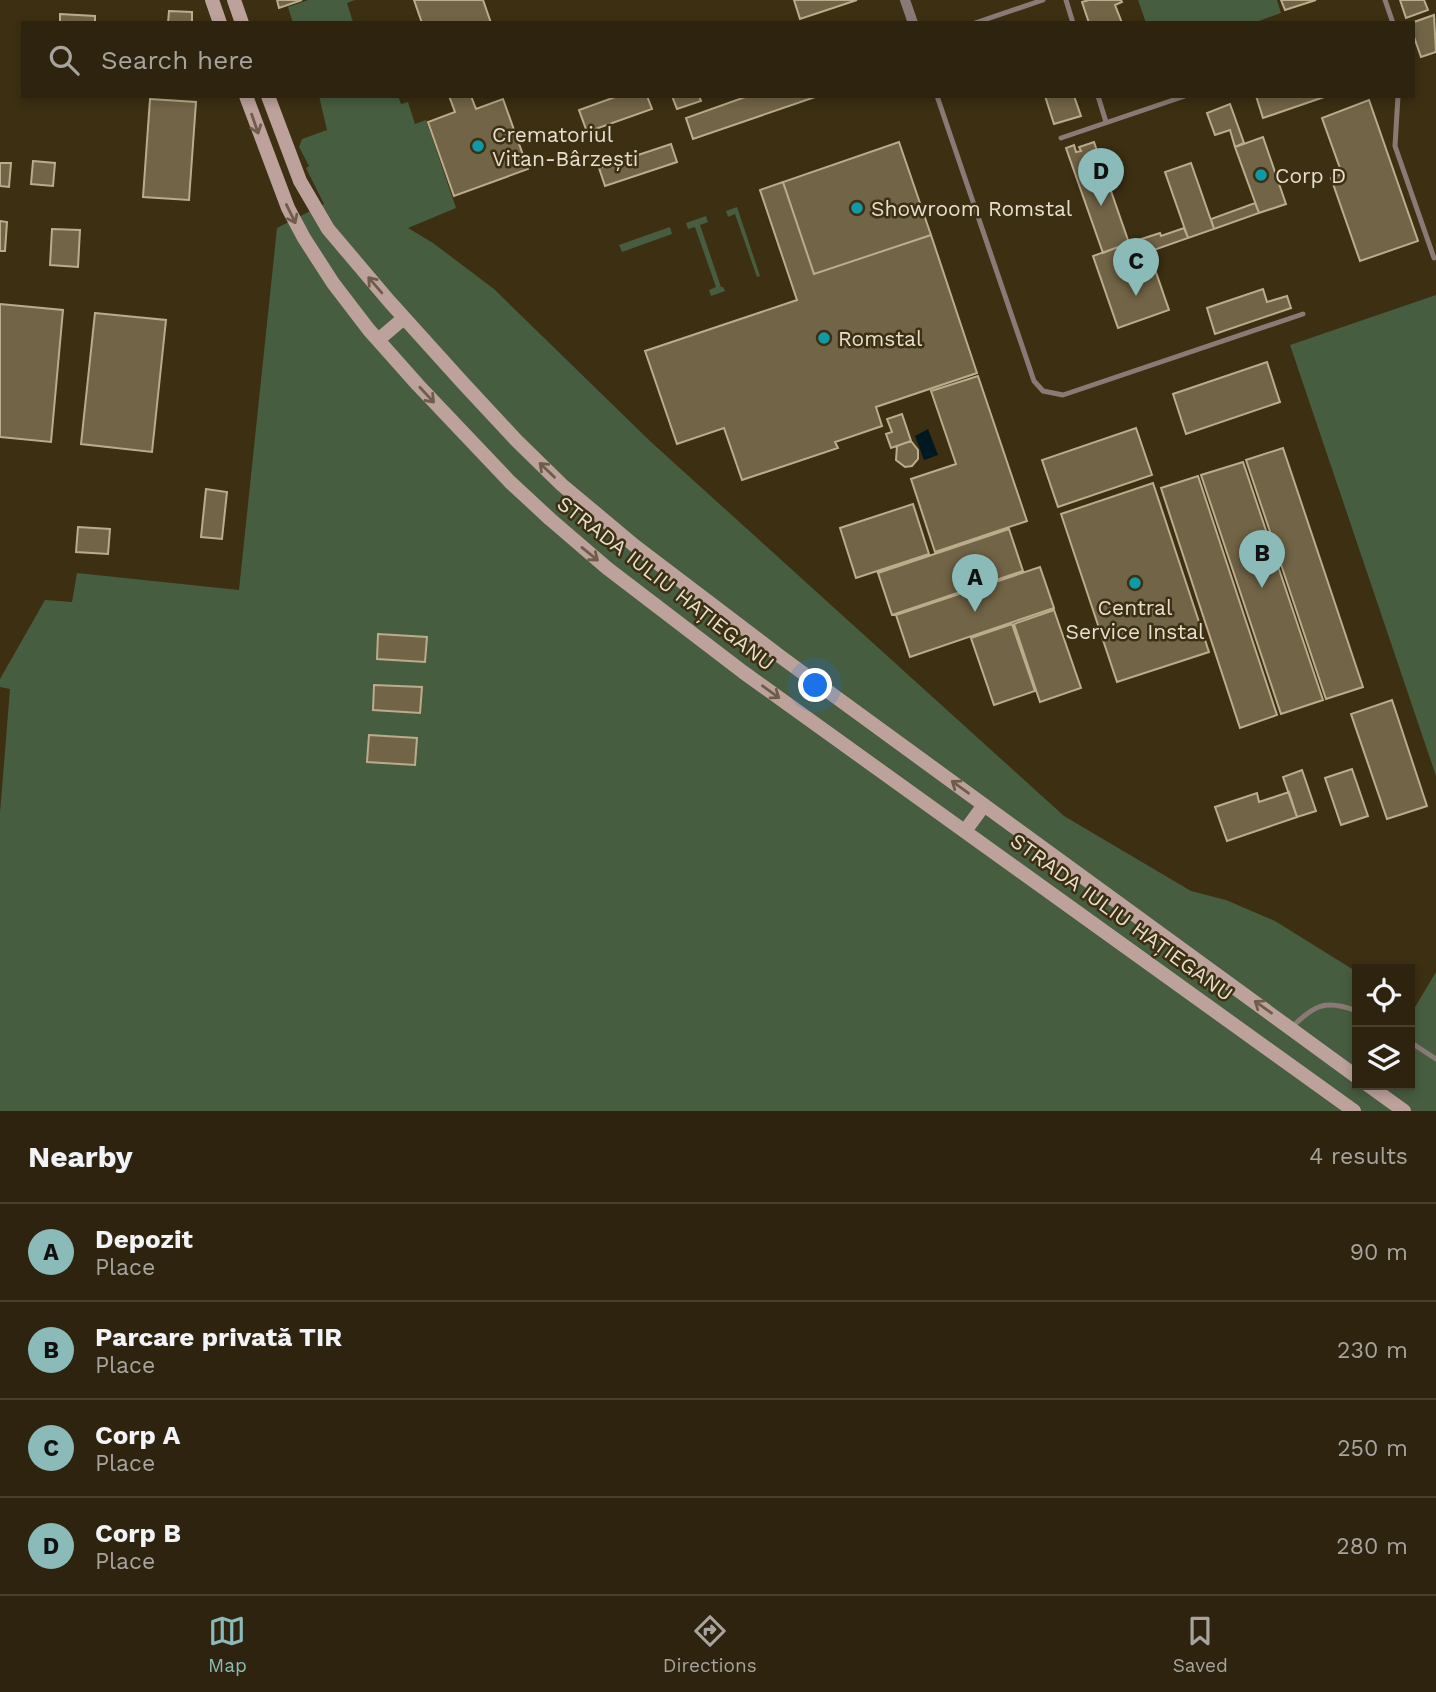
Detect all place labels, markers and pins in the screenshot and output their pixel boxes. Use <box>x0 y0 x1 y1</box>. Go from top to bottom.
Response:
place label: Crematoriul Vitan-Bârzești <box>492 122 638 171</box>
marker: Crematoriul Vitan-Bârzești <box>470 138 486 154</box>
pin: D <box>1078 148 1124 206</box>
place label: Corp D <box>1275 163 1346 188</box>
marker: Corp D <box>1253 167 1269 183</box>
place label: Showroom Romstal <box>871 196 1073 221</box>
marker: Showroom Romstal <box>849 200 865 216</box>
pin: C <box>1113 238 1159 296</box>
place label: Romstal <box>838 326 923 351</box>
marker: Romstal <box>816 330 832 346</box>
pin: B <box>1239 530 1285 588</box>
pin: A <box>952 554 998 612</box>
marker: Central Service Instal <box>1127 575 1143 591</box>
place label: Central Service Instal <box>1066 595 1205 644</box>

